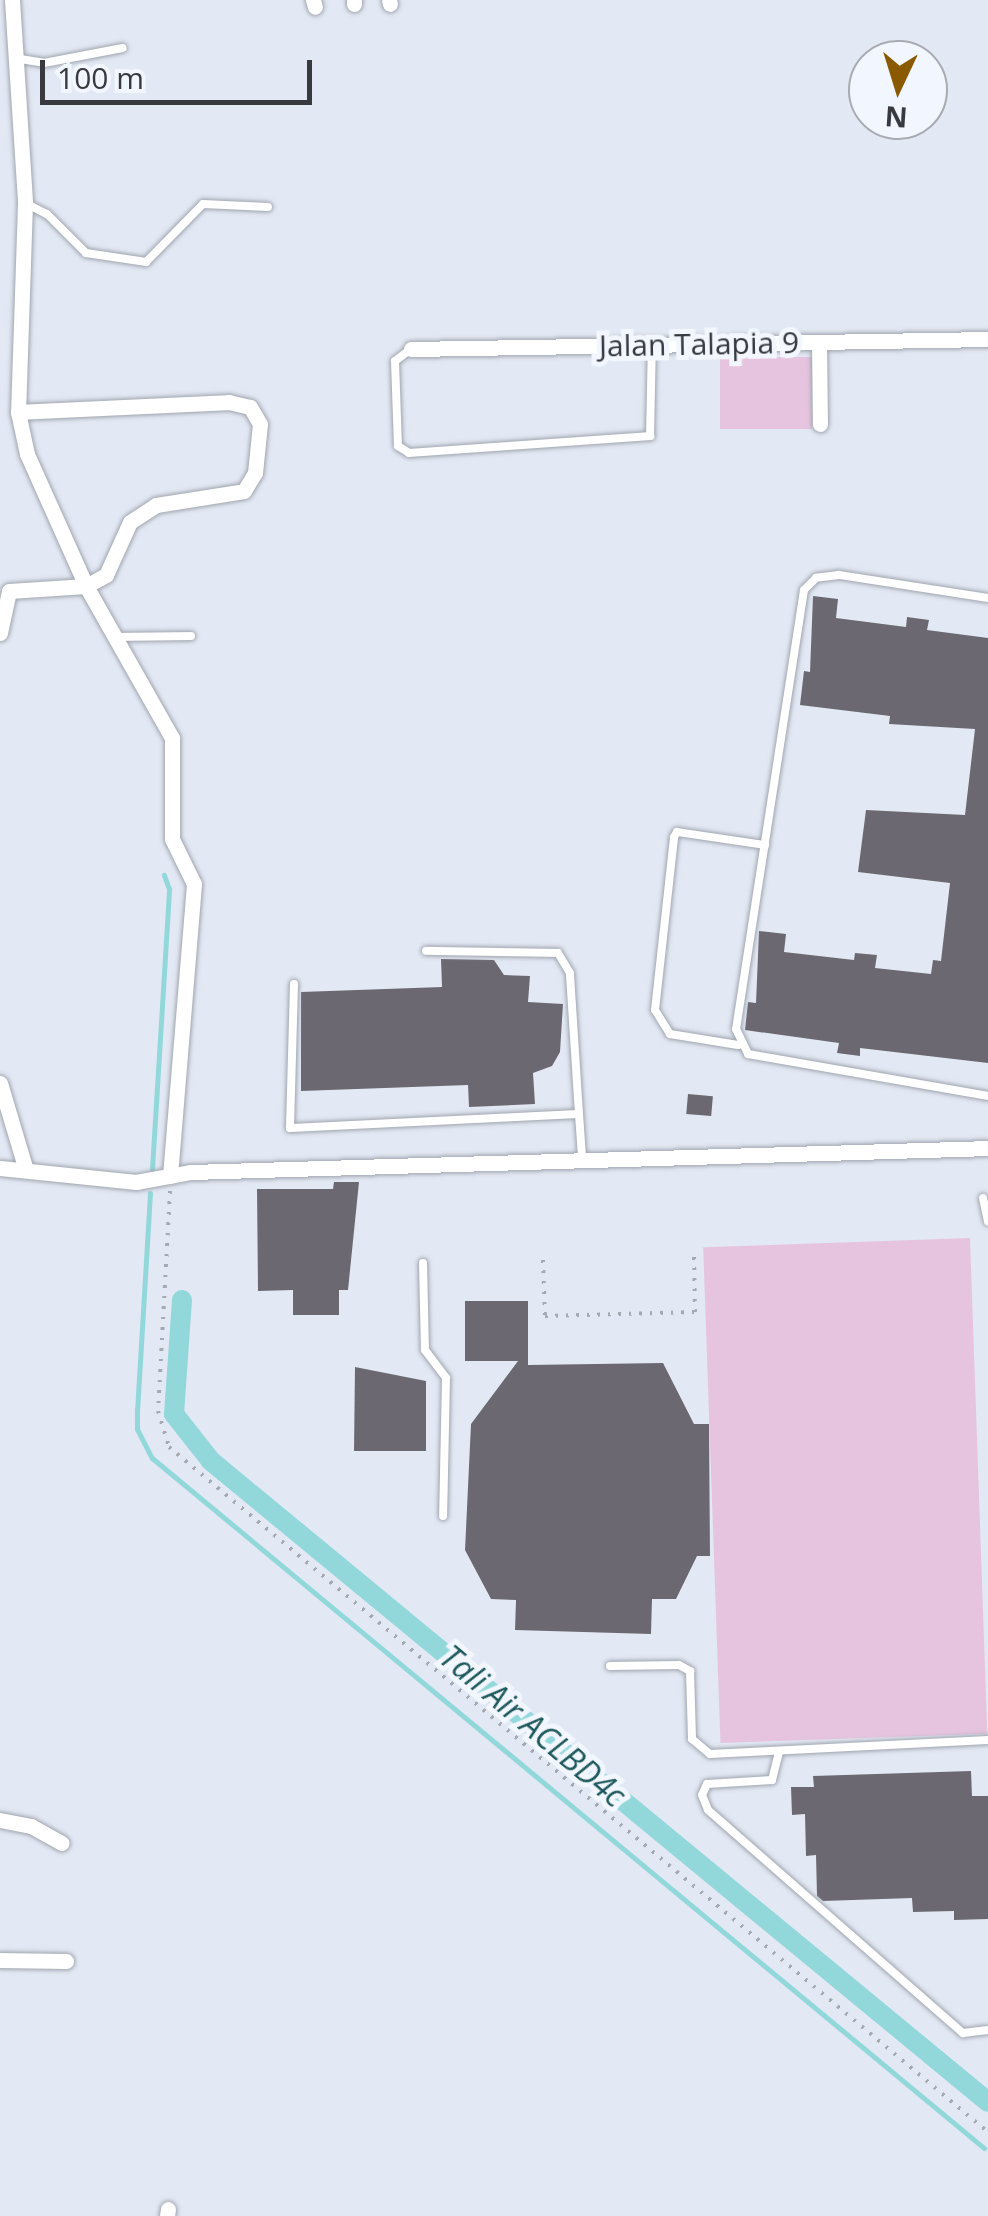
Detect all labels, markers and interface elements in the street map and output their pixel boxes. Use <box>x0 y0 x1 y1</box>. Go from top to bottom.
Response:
scale bar <box>45 40 318 102</box>
north arrow <box>848 40 948 140</box>
text: 100 m <box>57 57 144 98</box>
text: N <box>883 98 909 138</box>
street label: Jalan Talapia 9 <box>599 324 799 364</box>
water label: Tali Air ACLBD4c <box>432 1637 634 1815</box>

